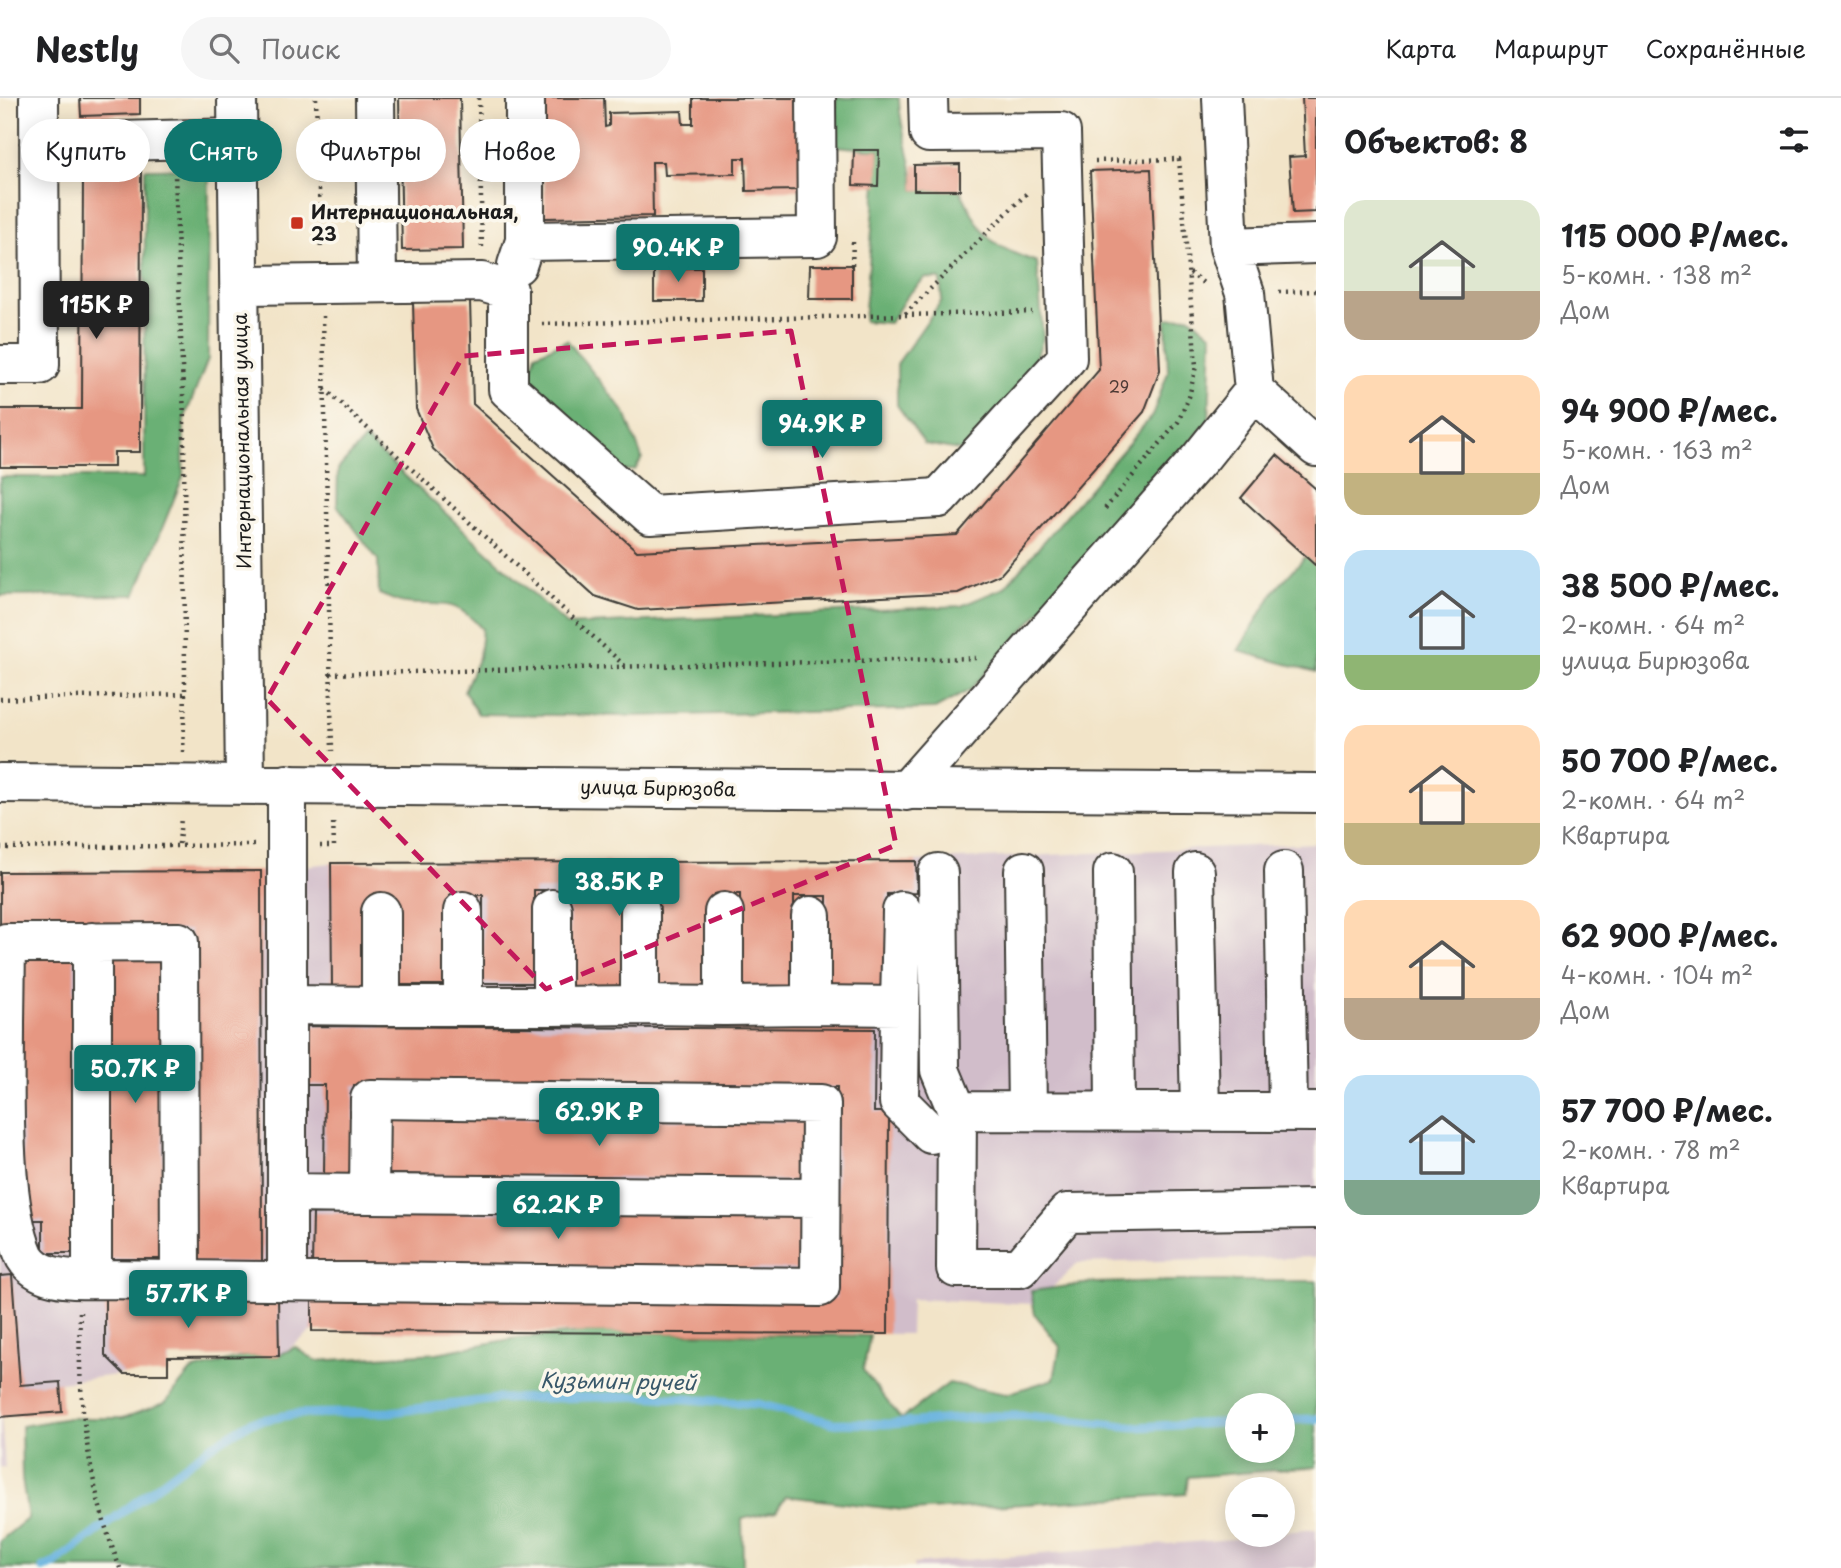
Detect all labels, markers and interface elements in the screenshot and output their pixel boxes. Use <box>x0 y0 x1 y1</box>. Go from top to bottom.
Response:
search box <box>181 17 671 80</box>
text: Nestly <box>35 23 139 73</box>
icon: search <box>205 29 243 67</box>
text: Поиск <box>261 29 340 68</box>
text: Карта <box>1385 30 1456 66</box>
text: Маршрут <box>1494 30 1608 66</box>
text: Сохранённые <box>1646 30 1806 66</box>
text: Объектов: 8 <box>1344 118 1528 163</box>
chip: Купить <box>21 119 150 182</box>
chip: Снять <box>164 119 282 182</box>
chip: Фильтры <box>296 119 446 182</box>
chip: Новое <box>460 119 580 182</box>
icon: filters <box>1775 121 1813 159</box>
place label: Интернациональная, 23 <box>311 197 518 247</box>
text: 115 000 ₽/мес. <box>1561 212 1789 257</box>
marker: Интернациональная, 23 <box>289 215 305 231</box>
pin: 90.4K ₽ <box>613 225 743 284</box>
icon: home <box>1400 228 1484 312</box>
text: 90.4K ₽ <box>632 229 724 264</box>
text: 5-комн. · 138 m² <box>1561 257 1752 292</box>
pin: 115K ₽ <box>39 282 153 341</box>
text: 115K ₽ <box>59 286 133 321</box>
text: Дом <box>1561 292 1610 327</box>
street label: Интернациональная улица <box>225 313 257 569</box>
house number: 29 <box>1109 374 1129 398</box>
text: 94 900 ₽/мес. <box>1561 387 1778 432</box>
pin: 94.9K ₽ <box>757 400 887 460</box>
icon: home <box>1400 403 1484 487</box>
text: 94.9K ₽ <box>778 405 866 440</box>
text: 5-комн. · 163 m² <box>1561 432 1753 467</box>
text: Дом <box>1561 467 1610 502</box>
text: 38 500 ₽/мес. <box>1561 562 1779 607</box>
icon: home <box>1400 578 1484 662</box>
text: 2-комн. · 64 m² <box>1561 607 1745 642</box>
text: улица Бирюзова <box>1561 642 1749 677</box>
text: 50 700 ₽/мес. <box>1561 737 1778 782</box>
icon: home <box>1400 753 1484 837</box>
street label: улица Бирюзова <box>580 772 736 802</box>
text: 2-комн. · 64 m² <box>1561 782 1745 817</box>
text: Квартира <box>1561 817 1669 852</box>
pin: 38.5K ₽ <box>554 858 684 918</box>
text: 38.5K ₽ <box>574 863 664 898</box>
text: 62 900 ₽/мес. <box>1561 912 1778 957</box>
icon: home <box>1400 928 1484 1012</box>
text: 4-комн. · 104 m² <box>1561 957 1753 992</box>
text: Дом <box>1561 992 1610 1027</box>
pin: 50.7K ₽ <box>70 1046 200 1105</box>
text: 50.7K ₽ <box>90 1050 180 1085</box>
text: 57 700 ₽/мес. <box>1561 1087 1773 1132</box>
pin: 62.9K ₽ <box>534 1088 664 1148</box>
text: 62.9K ₽ <box>555 1093 643 1128</box>
icon: home <box>1400 1103 1484 1187</box>
text: 2-комн. · 78 m² <box>1561 1132 1741 1167</box>
text: Квартира <box>1561 1167 1669 1202</box>
pin: 62.2K ₽ <box>493 1182 623 1241</box>
text: 62.2K ₽ <box>513 1186 603 1221</box>
pin: 57.7K ₽ <box>123 1270 253 1330</box>
text: 57.7K ₽ <box>145 1275 231 1310</box>
water label: Кузьмин ручей <box>540 1363 699 1397</box>
map controls <box>1225 1393 1295 1547</box>
button: + <box>1225 1393 1295 1463</box>
button: − <box>1225 1477 1295 1547</box>

